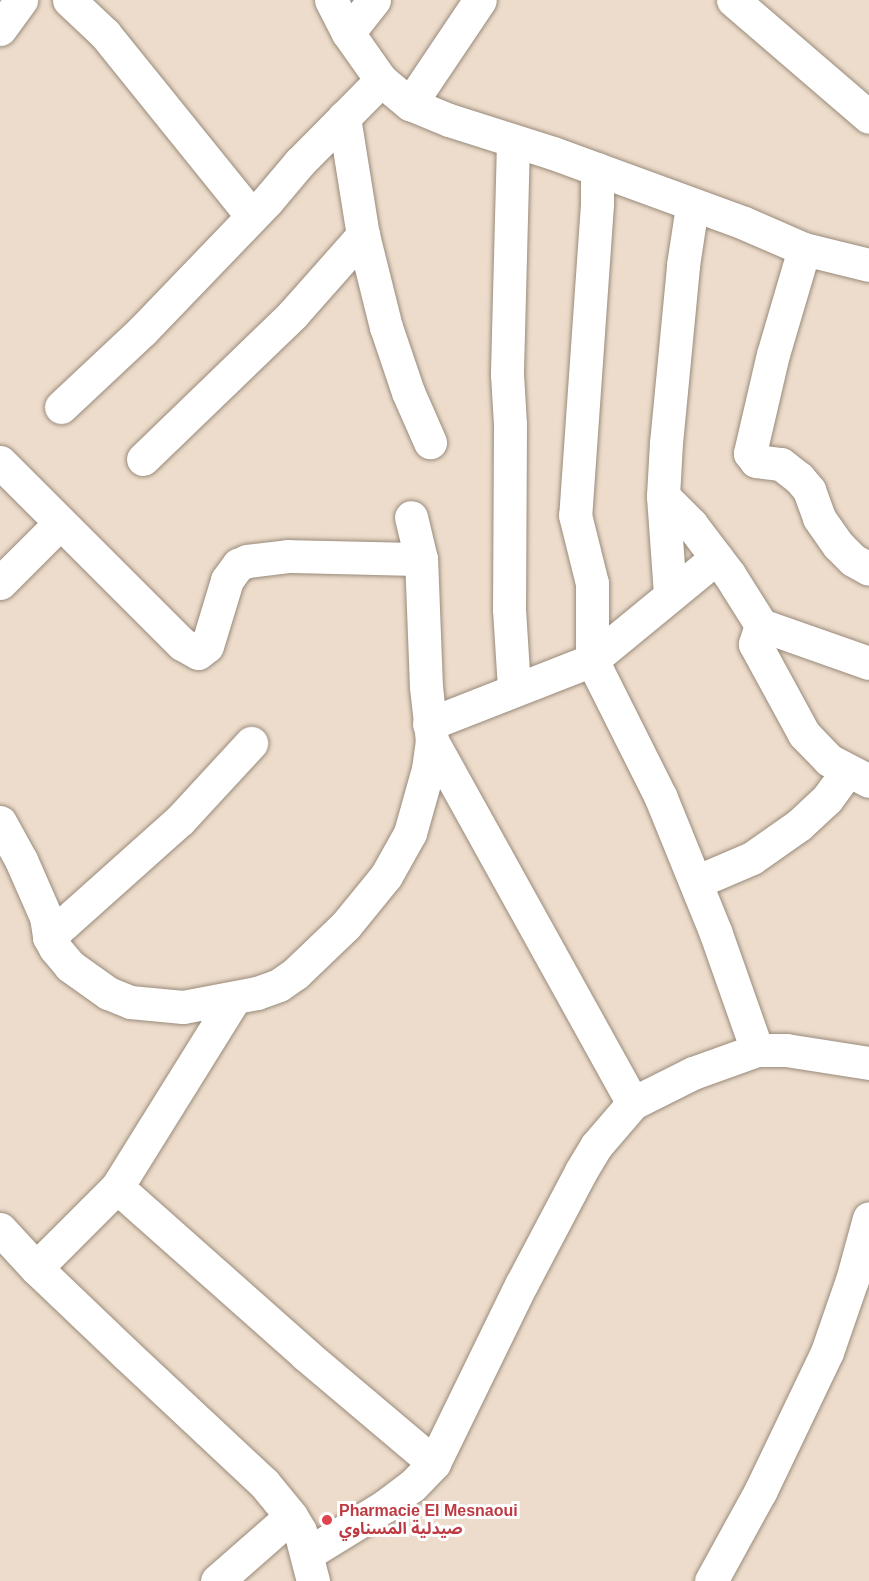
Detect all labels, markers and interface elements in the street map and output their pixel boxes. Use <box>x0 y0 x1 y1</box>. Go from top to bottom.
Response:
place label: Pharmacie El Mesnaoui صيدلية المسناوي <box>339 1501 518 1539</box>
marker: Pharmacie El Mesnaoui صيدلية المسناوي <box>320 1513 334 1527</box>

